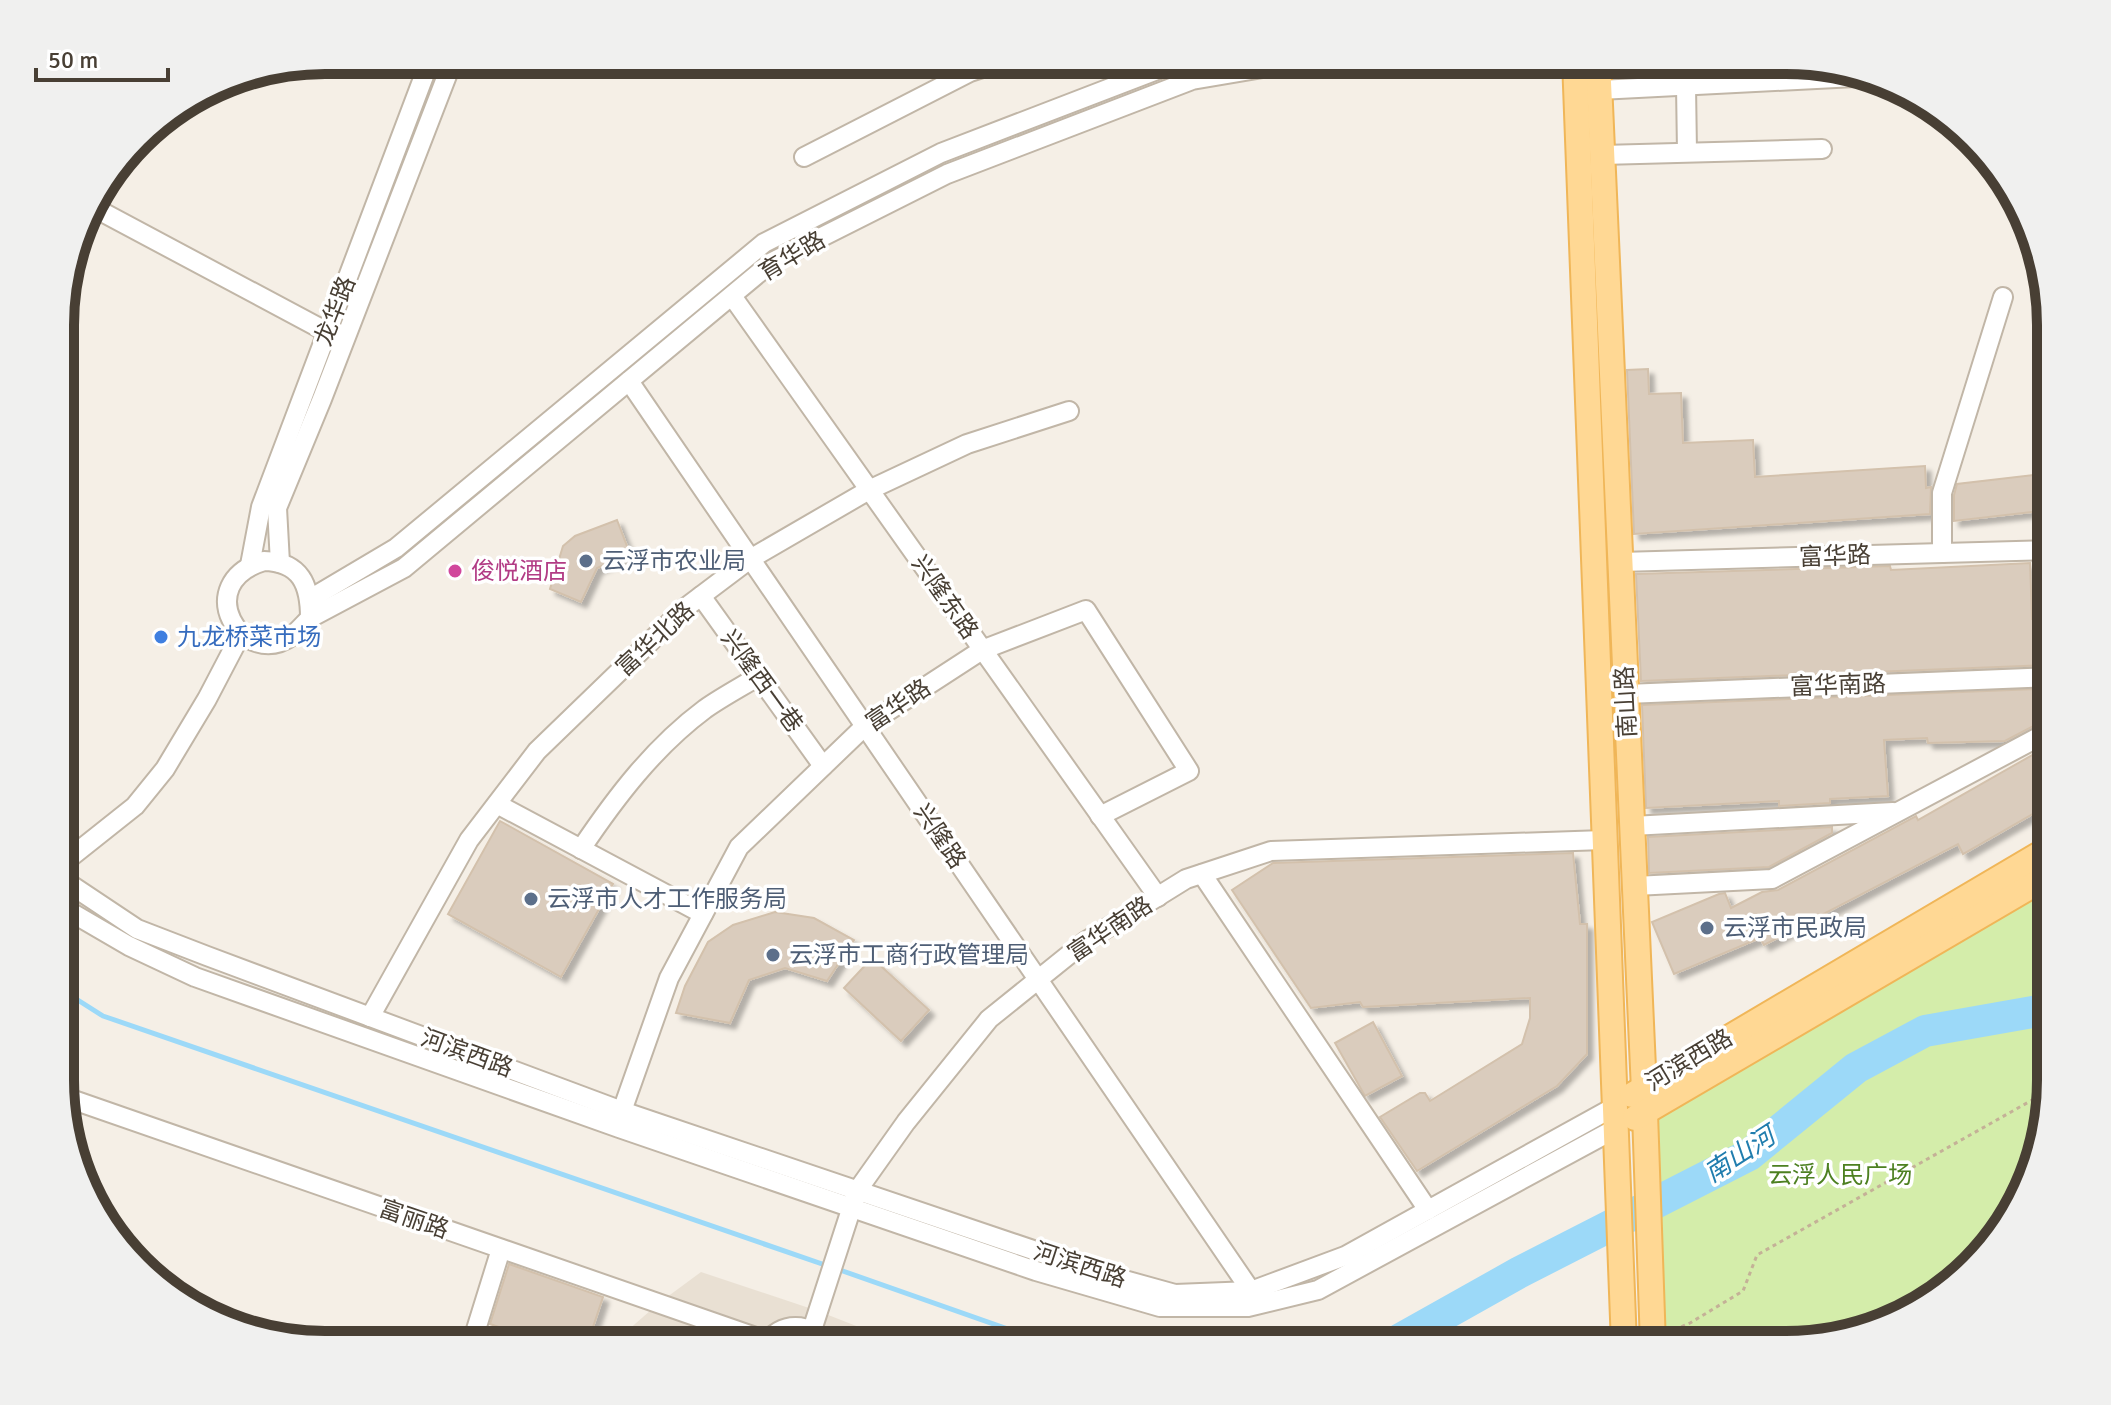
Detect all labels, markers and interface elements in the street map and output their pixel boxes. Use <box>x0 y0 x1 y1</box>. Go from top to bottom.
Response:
scale bar <box>36 32 168 82</box>
text: 50 m <box>48 45 98 75</box>
street label: 育华路 <box>753 225 831 287</box>
street label: 龙华路 <box>308 272 362 350</box>
street label: 富华路 <box>1798 540 1872 572</box>
place label: 云浮市农业局 <box>602 546 746 576</box>
street label: 兴隆东路 <box>905 549 985 645</box>
marker: 云浮市农业局 <box>577 552 595 570</box>
place label: 俊悦酒店 <box>471 556 567 586</box>
marker: 俊悦酒店 <box>446 562 464 580</box>
street label: 富华北路 <box>610 595 700 683</box>
place label: 九龙桥菜市场 <box>177 622 321 652</box>
street label: 兴隆西一巷 <box>715 624 809 738</box>
marker: 九龙桥菜市场 <box>152 628 170 646</box>
street label: 南山路 <box>1609 665 1643 739</box>
street label: 富华南路 <box>1790 668 1886 702</box>
street label: 富华路 <box>860 672 936 738</box>
street label: 兴隆路 <box>907 798 973 874</box>
place label: 云浮市人才工作服务局 <box>547 884 787 914</box>
marker: 云浮市人才工作服务局 <box>522 890 540 908</box>
street label: 富华南路 <box>1062 890 1158 968</box>
place label: 云浮市民政局 <box>1723 913 1867 943</box>
marker: 云浮市民政局 <box>1698 919 1716 937</box>
place label: 云浮市工商行政管理局 <box>789 940 1029 970</box>
marker: 云浮市工商行政管理局 <box>764 946 782 964</box>
street label: 河滨西路 <box>417 1022 517 1084</box>
street label: 河滨西路 <box>1640 1022 1738 1098</box>
water label: 南山河 <box>1699 1118 1786 1190</box>
park label: 云浮人民广场 <box>1768 1160 1912 1190</box>
street label: 富丽路 <box>375 1193 453 1245</box>
street label: 河滨西路 <box>1030 1236 1130 1294</box>

